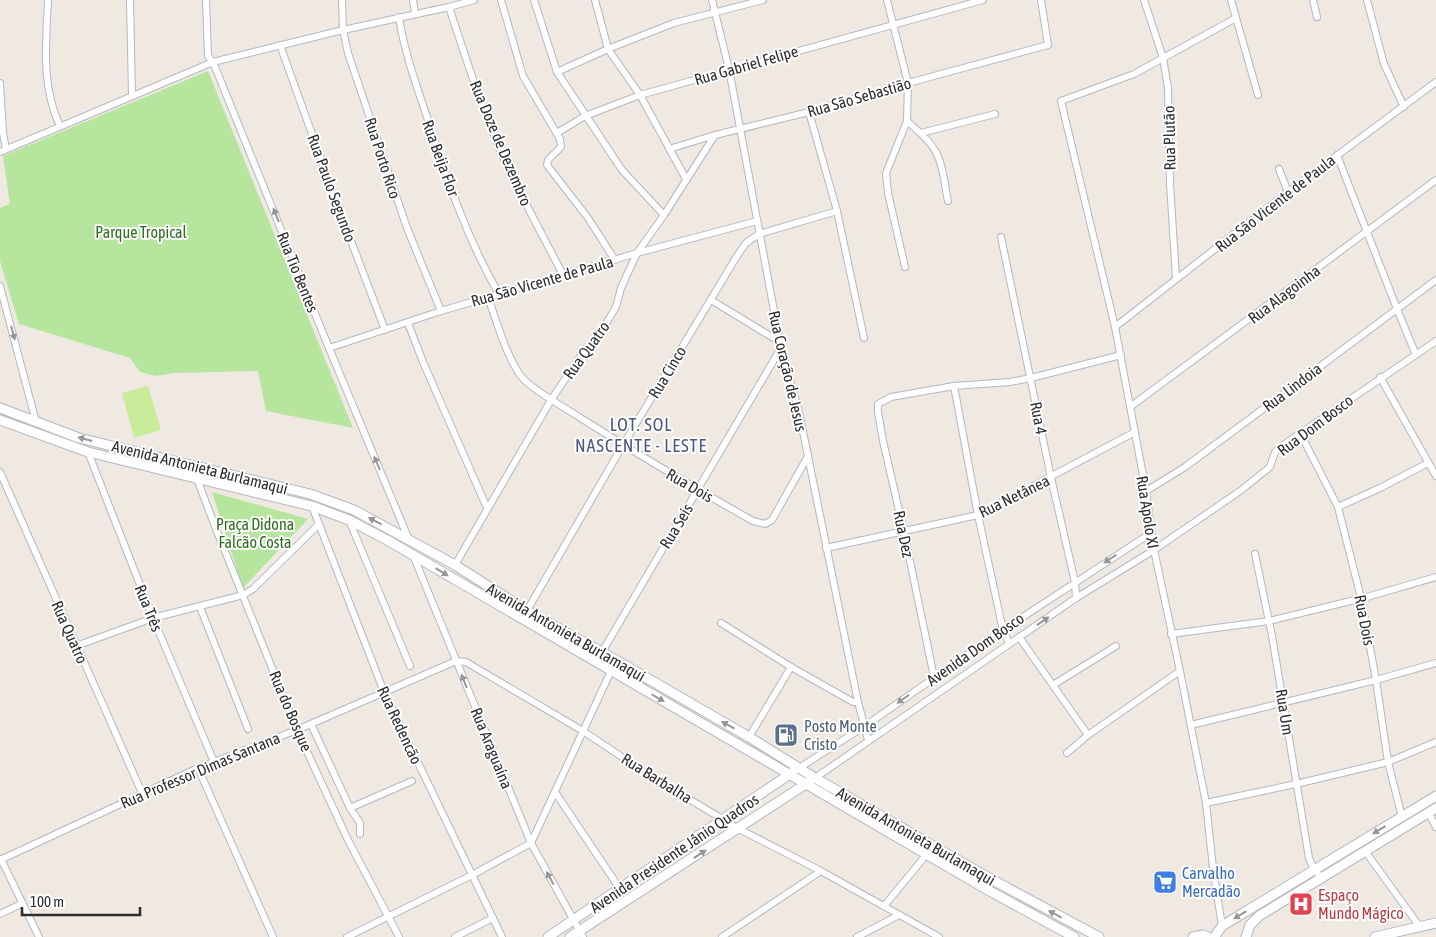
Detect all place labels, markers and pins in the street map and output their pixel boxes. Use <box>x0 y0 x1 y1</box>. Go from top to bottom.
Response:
place label: Posto Monte Cristo <box>804 717 877 753</box>
fuel station icon: Posto Monte Cristo <box>773 722 799 748</box>
place label: Carvalho Mercadão <box>1182 864 1241 900</box>
supermarket icon: Carvalho Mercadão <box>1152 869 1178 895</box>
place label: Espaço Mundo Mágico <box>1318 886 1404 923</box>
hospital icon: Espaço Mundo Mágico <box>1288 891 1314 917</box>

